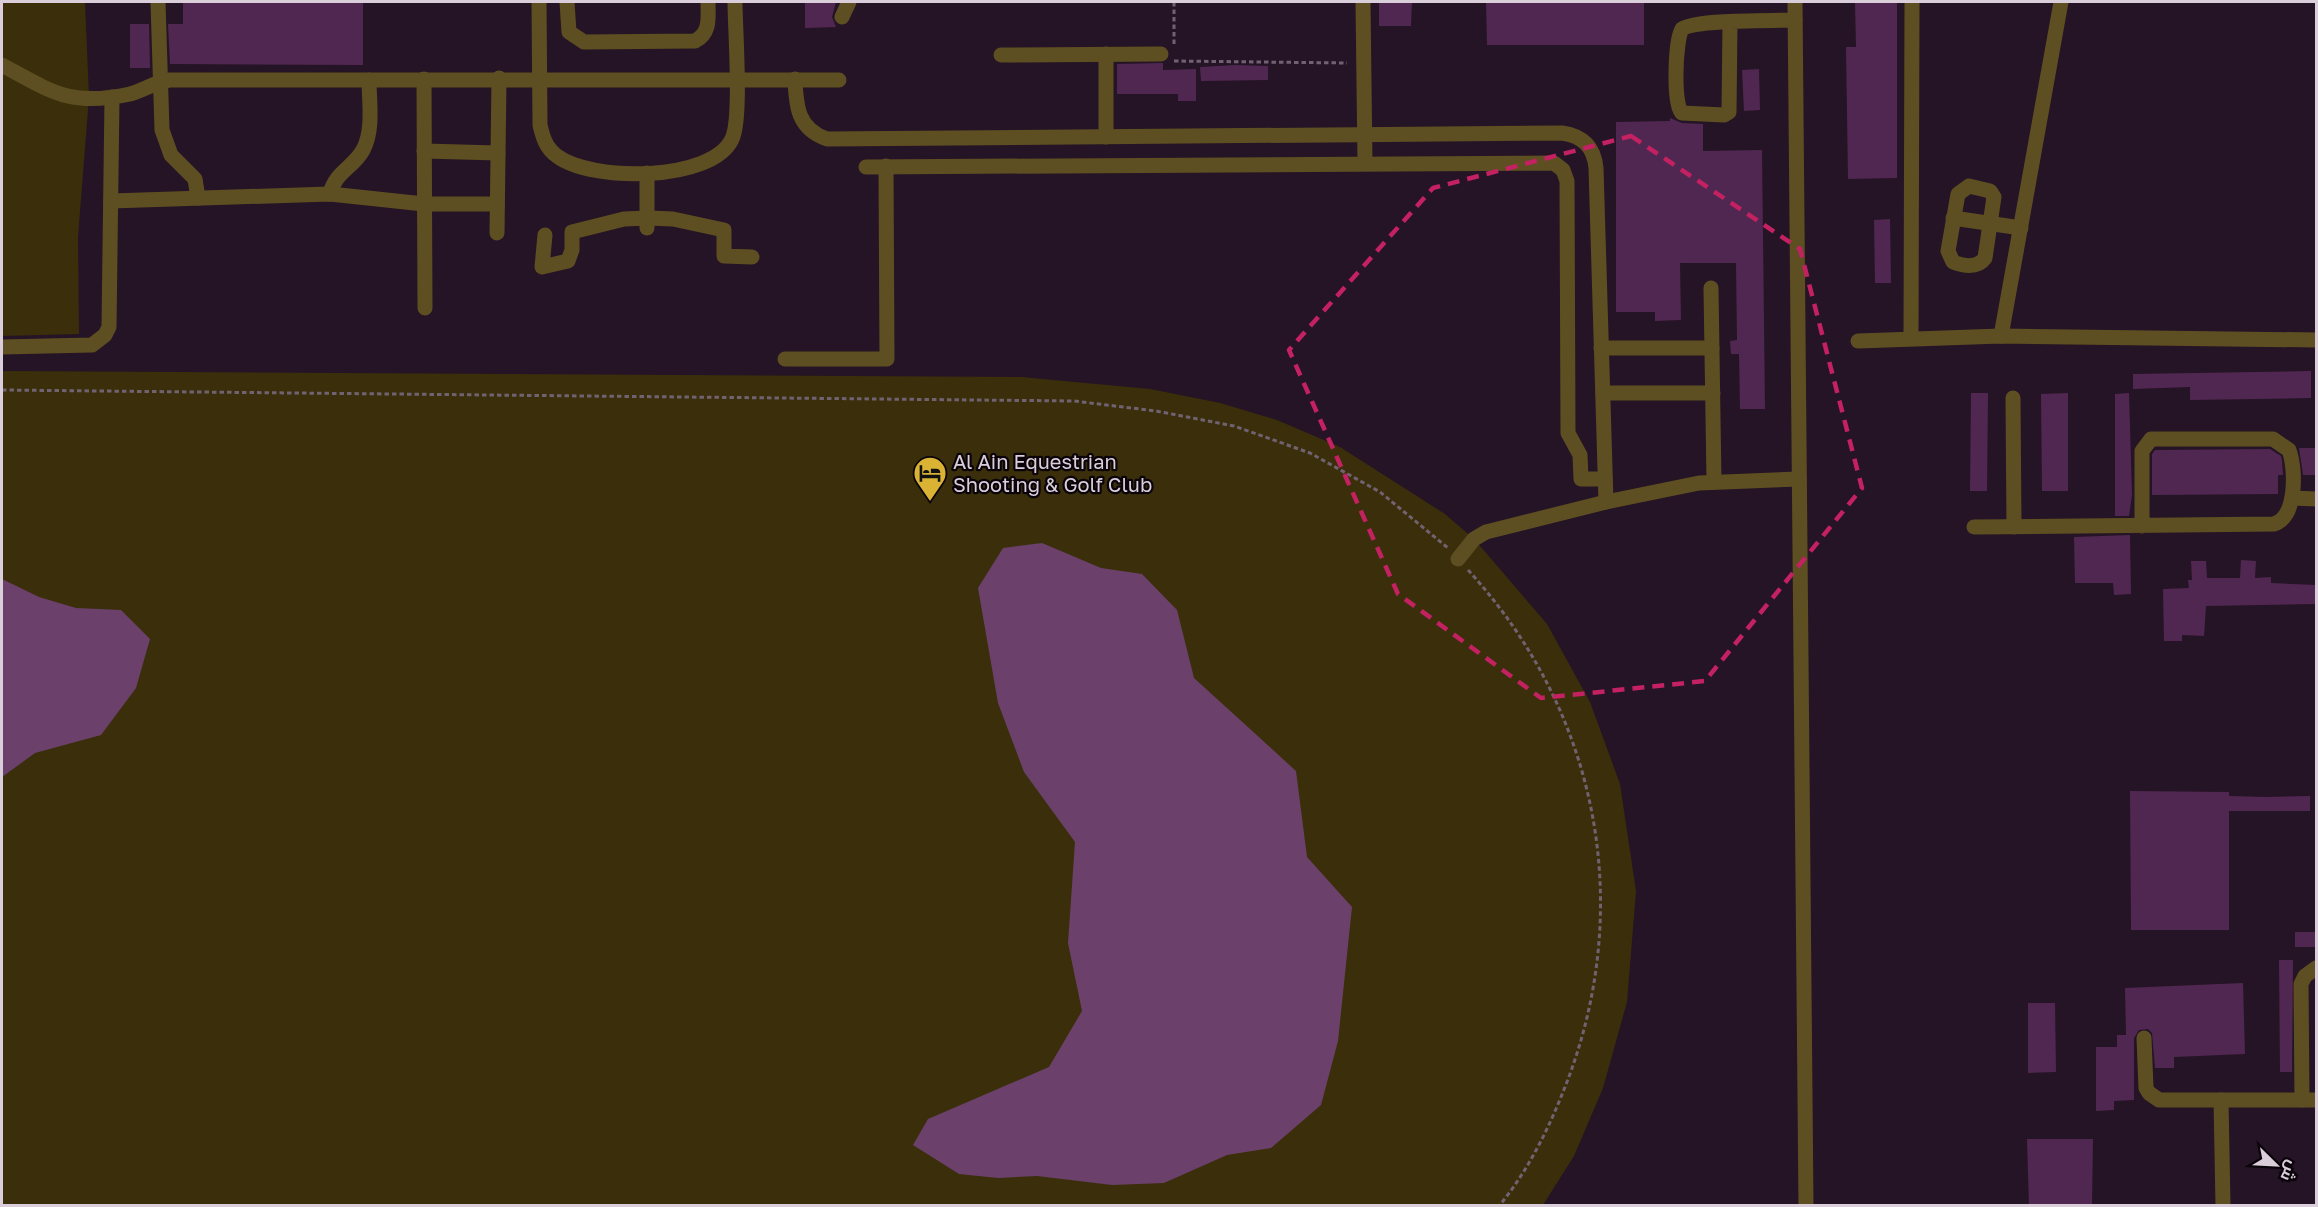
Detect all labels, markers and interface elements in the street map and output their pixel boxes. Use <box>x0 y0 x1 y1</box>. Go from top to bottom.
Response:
place label: Al Ain Equestrian Shooting & Golf Club <box>953 449 1152 496</box>
hotel icon: Al Ain Equestrian Shooting & Golf Club <box>912 455 948 502</box>
north arrow <box>2246 1135 2306 1195</box>
text: ش <box>2276 1158 2303 1185</box>

